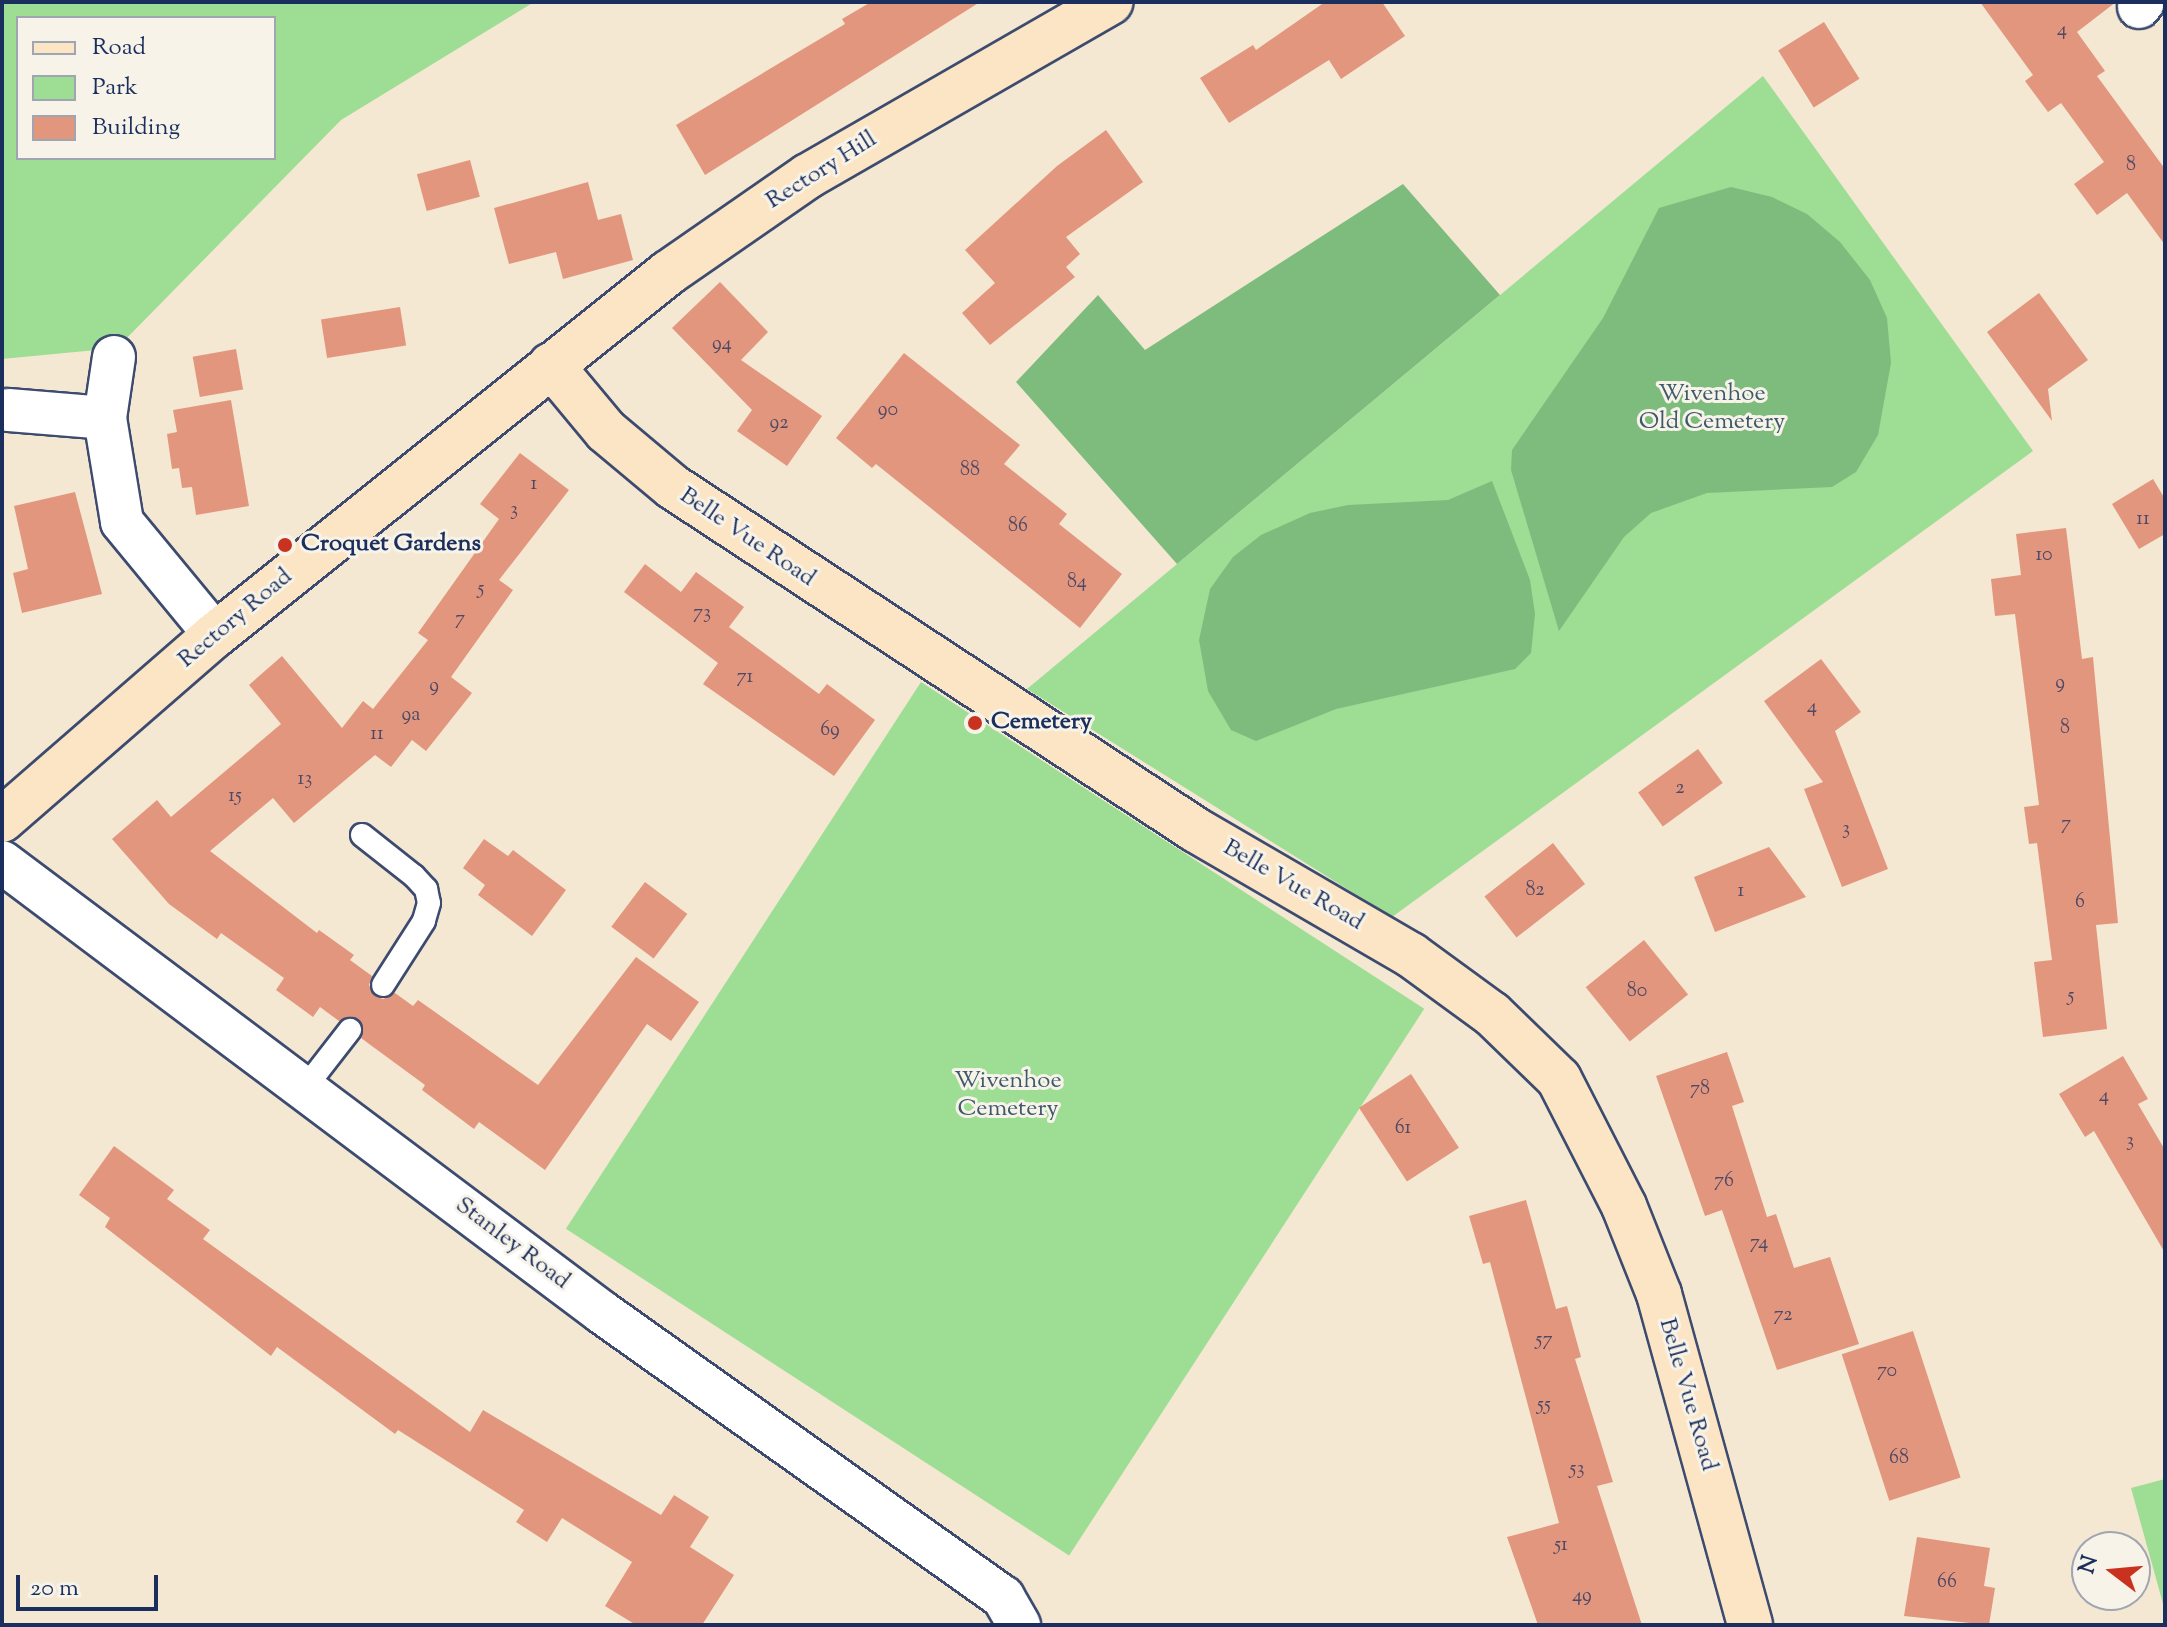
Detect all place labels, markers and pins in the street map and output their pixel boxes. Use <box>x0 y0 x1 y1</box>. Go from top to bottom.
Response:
place label: Croquet Gardens <box>301 531 481 559</box>
marker: Croquet Gardens <box>276 536 294 554</box>
place label: Cemetery <box>991 709 1092 737</box>
marker: Cemetery <box>966 714 984 732</box>

